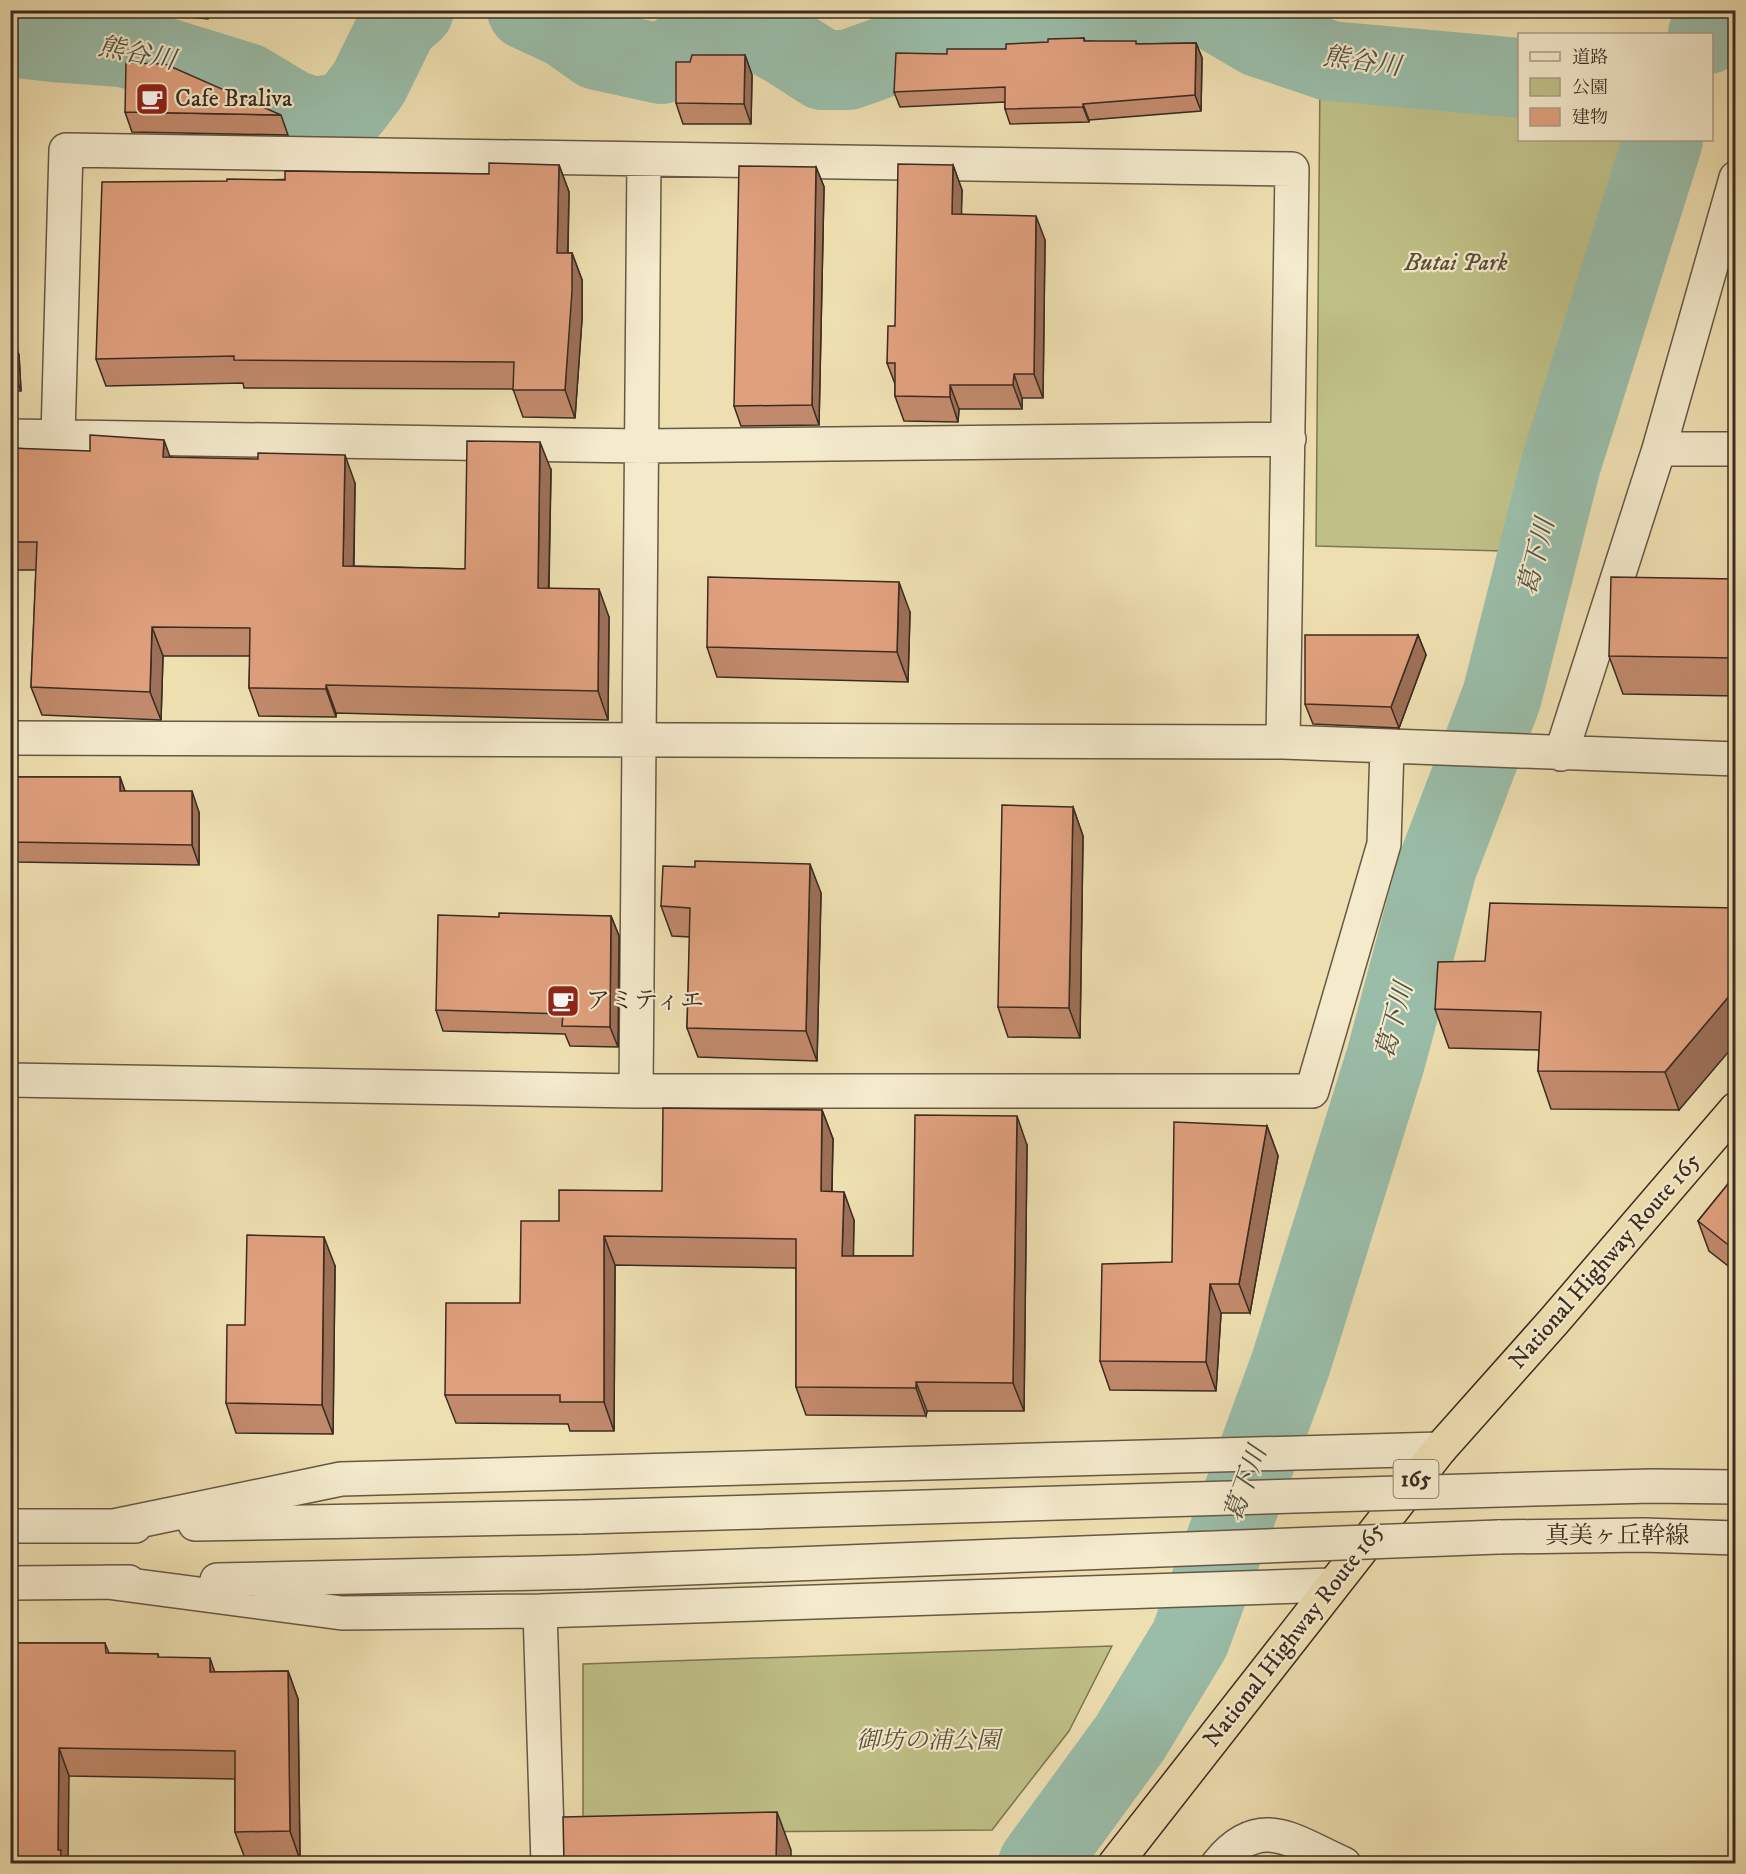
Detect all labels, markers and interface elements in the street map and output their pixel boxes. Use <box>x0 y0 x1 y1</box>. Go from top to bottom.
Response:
water label: 熊谷川 <box>96 30 181 78</box>
legend <box>1518 33 1713 141</box>
water label: 熊谷川 <box>1321 40 1406 84</box>
text: 道路 <box>1572 47 1608 69</box>
text: 公園 <box>1572 77 1608 99</box>
cafe icon: Cafe Braliva <box>134 81 170 117</box>
place label: Cafe Braliva <box>175 84 293 114</box>
text: 建物 <box>1572 107 1608 129</box>
park label: Butai Park <box>1403 248 1508 278</box>
water label: 葛下川 <box>1512 512 1563 599</box>
water label: 葛下川 <box>1369 976 1422 1063</box>
cafe icon: アミティエ <box>545 983 581 1019</box>
place label: アミティエ <box>586 986 704 1016</box>
street label: National Highway Route 165 <box>1503 1146 1707 1376</box>
water label: 葛下川 <box>1217 1439 1276 1526</box>
road number: 165 <box>1394 1460 1438 1498</box>
street label: National Highway Route 165 <box>1197 1516 1391 1754</box>
street label: 真美ヶ丘幹線 <box>1545 1521 1689 1551</box>
park label: 御坊の浦公園 <box>856 1726 1004 1756</box>

